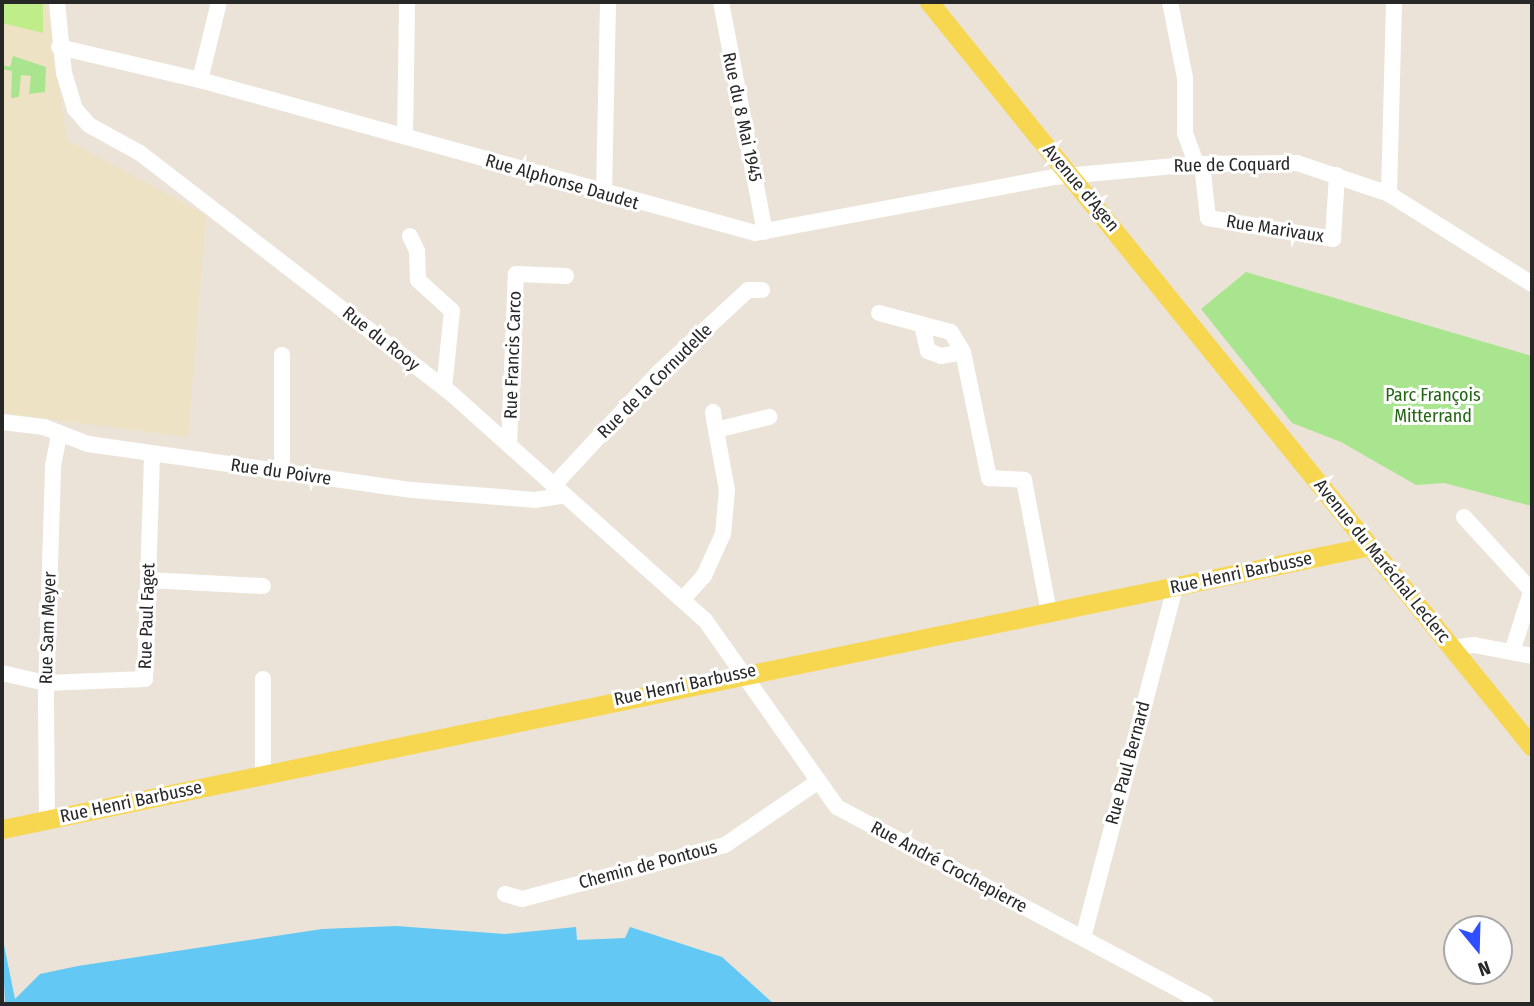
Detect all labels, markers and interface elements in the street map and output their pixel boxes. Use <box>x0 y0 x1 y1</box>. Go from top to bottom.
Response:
street label: Rue du 8 Mai 1945 <box>718 50 766 184</box>
street label: Avenue d'Agen <box>1038 140 1124 236</box>
street label: Rue Alphonse Daudet <box>483 150 641 214</box>
street label: Rue de Coquard <box>1173 153 1291 177</box>
street label: Rue Marivaux <box>1225 211 1325 247</box>
street label: Rue Francis Carco <box>500 291 526 419</box>
street label: Rue du Rooy <box>338 302 424 376</box>
street label: Rue de la Cornudelle <box>593 319 717 443</box>
park label: Parc François Mitterrand <box>1385 385 1481 428</box>
street label: Rue du Poivre <box>229 454 333 490</box>
street label: Avenue du Maréchal Leclerc <box>1309 475 1455 647</box>
street label: Rue Henri Barbusse <box>1168 547 1314 599</box>
street label: Rue Paul Faget <box>134 562 160 670</box>
street label: Rue Sam Meyer <box>35 571 61 685</box>
street label: Rue Henri Barbusse <box>612 659 758 711</box>
street label: Rue Paul Bernard <box>1101 699 1155 827</box>
street label: Rue Henri Barbusse <box>58 776 204 828</box>
street label: Rue André Crochepierre <box>867 817 1031 917</box>
street label: Chemin de Pontous <box>577 836 719 894</box>
north arrow <box>1443 915 1513 985</box>
text: N <box>1475 956 1493 981</box>

